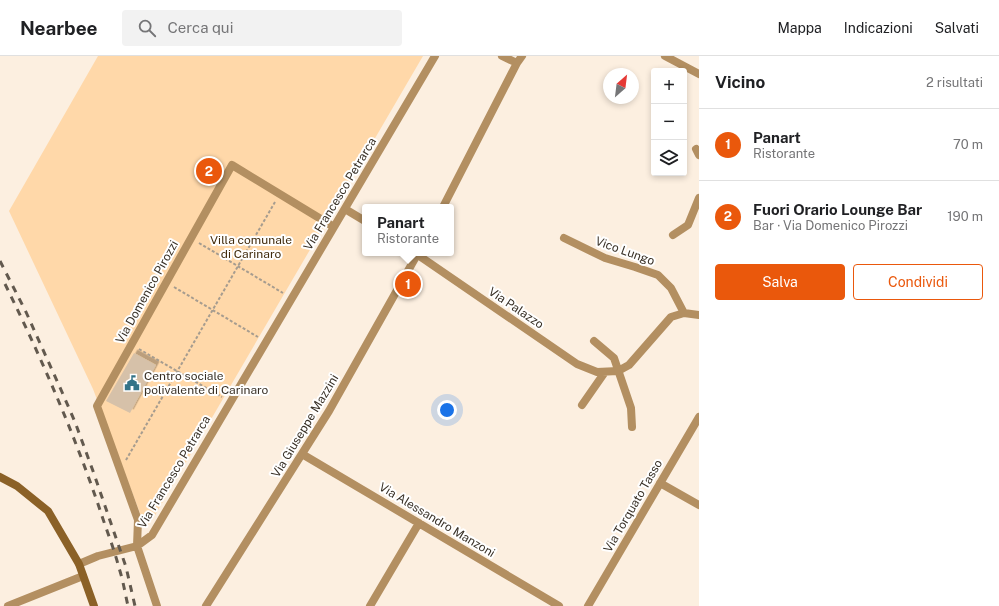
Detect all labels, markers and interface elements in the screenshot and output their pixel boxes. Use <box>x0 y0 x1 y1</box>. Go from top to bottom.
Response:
search box <box>122 10 402 46</box>
text: Nearbee <box>20 17 98 39</box>
icon: search <box>136 17 158 39</box>
text: Cerca qui <box>168 19 233 36</box>
text: Mappa <box>777 20 822 36</box>
text: Indicazioni <box>844 20 913 36</box>
text: Salvati <box>935 20 979 36</box>
north arrow <box>603 68 639 104</box>
map controls <box>651 68 687 176</box>
button: + <box>651 68 687 104</box>
text: Vicino <box>715 72 765 92</box>
text: 2 risultati <box>926 75 983 90</box>
button: − <box>651 104 687 140</box>
text: Panart <box>753 129 801 146</box>
street label: Via Francesco Petrarca <box>301 135 379 253</box>
text: 1 <box>725 137 731 152</box>
text: 70 m <box>953 137 983 152</box>
button: layers <box>651 140 687 176</box>
text: Ristorante <box>753 146 815 161</box>
pin: 2 <box>196 156 222 186</box>
text: Fuori Orario Lounge Bar <box>753 201 922 218</box>
popup <box>362 204 454 256</box>
text: 2 <box>724 209 732 224</box>
text: 190 m <box>947 209 983 224</box>
text: Panart <box>377 214 425 231</box>
text: Bar · Via Domenico Pirozzi <box>753 218 908 233</box>
text: Ristorante <box>377 231 439 246</box>
park label: Villa comunale di Carinaro <box>210 233 292 261</box>
street label: Vico Lungo <box>593 234 657 268</box>
street label: Via Domenico Pirozzi <box>113 238 181 346</box>
button: Salva <box>715 264 845 300</box>
button: Condividi <box>853 264 983 300</box>
pin: 1 <box>395 269 421 299</box>
street label: Via Palazzo <box>486 284 546 332</box>
place label: Centro sociale polivalente di Carinaro <box>144 369 269 397</box>
street label: Via Giuseppe Mazzini <box>269 372 341 480</box>
public building icon: Centro sociale polivalente di Carinaro <box>123 374 141 392</box>
your location <box>437 400 457 420</box>
street label: Via Francesco Petrarca <box>135 413 213 531</box>
street label: Via Torquato Tasso <box>601 457 665 555</box>
street label: Via Alessandro Manzoni <box>376 480 498 560</box>

